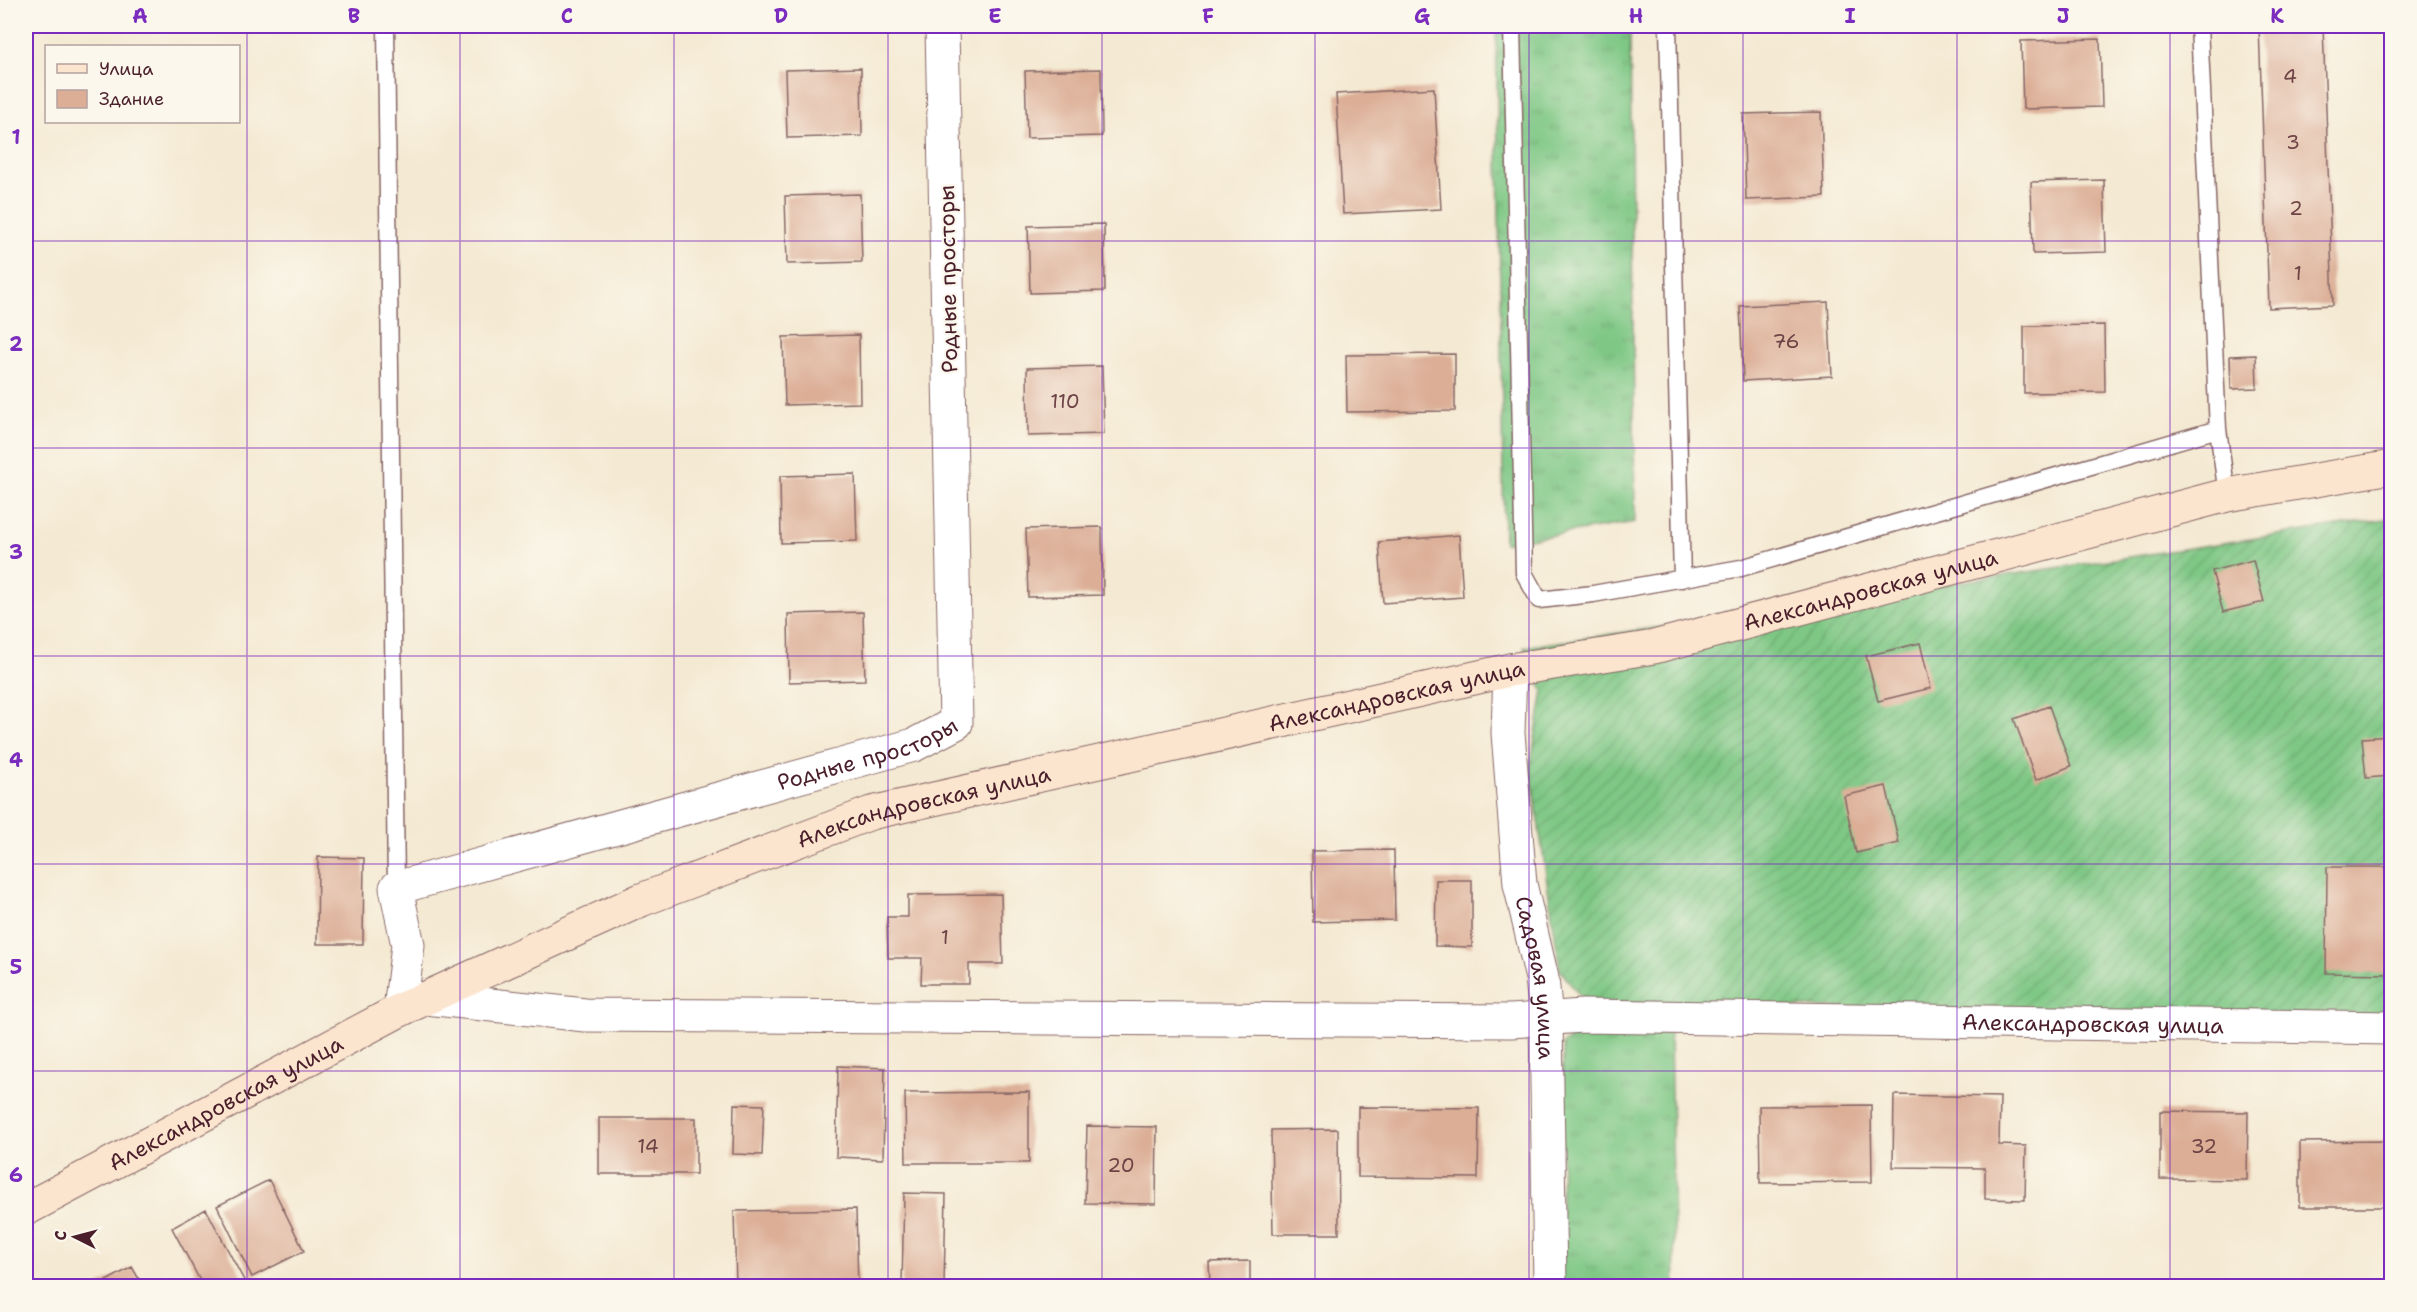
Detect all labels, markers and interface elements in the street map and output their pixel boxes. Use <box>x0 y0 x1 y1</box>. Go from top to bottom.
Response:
text: A <box>132 3 148 29</box>
text: B <box>348 3 360 29</box>
text: C <box>561 3 573 29</box>
text: D <box>774 3 788 29</box>
text: E <box>988 3 1002 29</box>
text: F <box>1202 3 1214 29</box>
text: G <box>1414 3 1430 29</box>
text: H <box>1629 3 1643 29</box>
text: I <box>1844 3 1856 29</box>
text: J <box>2057 3 2070 29</box>
text: K <box>2270 3 2284 29</box>
legend <box>45 45 240 123</box>
text: Улица <box>99 57 153 81</box>
house number: 4 <box>2283 63 2297 89</box>
text: Здание <box>99 87 164 111</box>
text: 1 <box>11 124 21 150</box>
house number: 3 <box>2286 129 2300 155</box>
street label: Родные просторы <box>932 185 964 373</box>
house number: 2 <box>2289 195 2303 221</box>
house number: 1 <box>2294 260 2302 286</box>
house number: 76 <box>1772 328 1800 354</box>
text: 2 <box>9 331 23 357</box>
house number: 110 <box>1050 388 1080 414</box>
text: 3 <box>9 539 23 565</box>
street label: Александровская улица <box>1740 542 2001 637</box>
street label: Александровская улица <box>1266 653 1527 738</box>
street label: Родные просторы <box>774 710 963 797</box>
text: 4 <box>9 747 23 773</box>
street label: Александровская улица <box>792 759 1054 854</box>
street label: Садовая улица <box>1509 893 1561 1060</box>
house number: 1 <box>941 924 949 950</box>
text: 5 <box>10 954 22 980</box>
street label: Александровская улица <box>1962 1007 2224 1040</box>
street label: Александровская улица <box>103 1028 348 1177</box>
house number: 14 <box>637 1133 659 1159</box>
house number: 32 <box>2191 1133 2217 1159</box>
house number: 20 <box>1107 1152 1135 1178</box>
text: 6 <box>9 1162 23 1188</box>
north arrow <box>45 1207 105 1267</box>
text: С <box>50 1229 72 1241</box>

